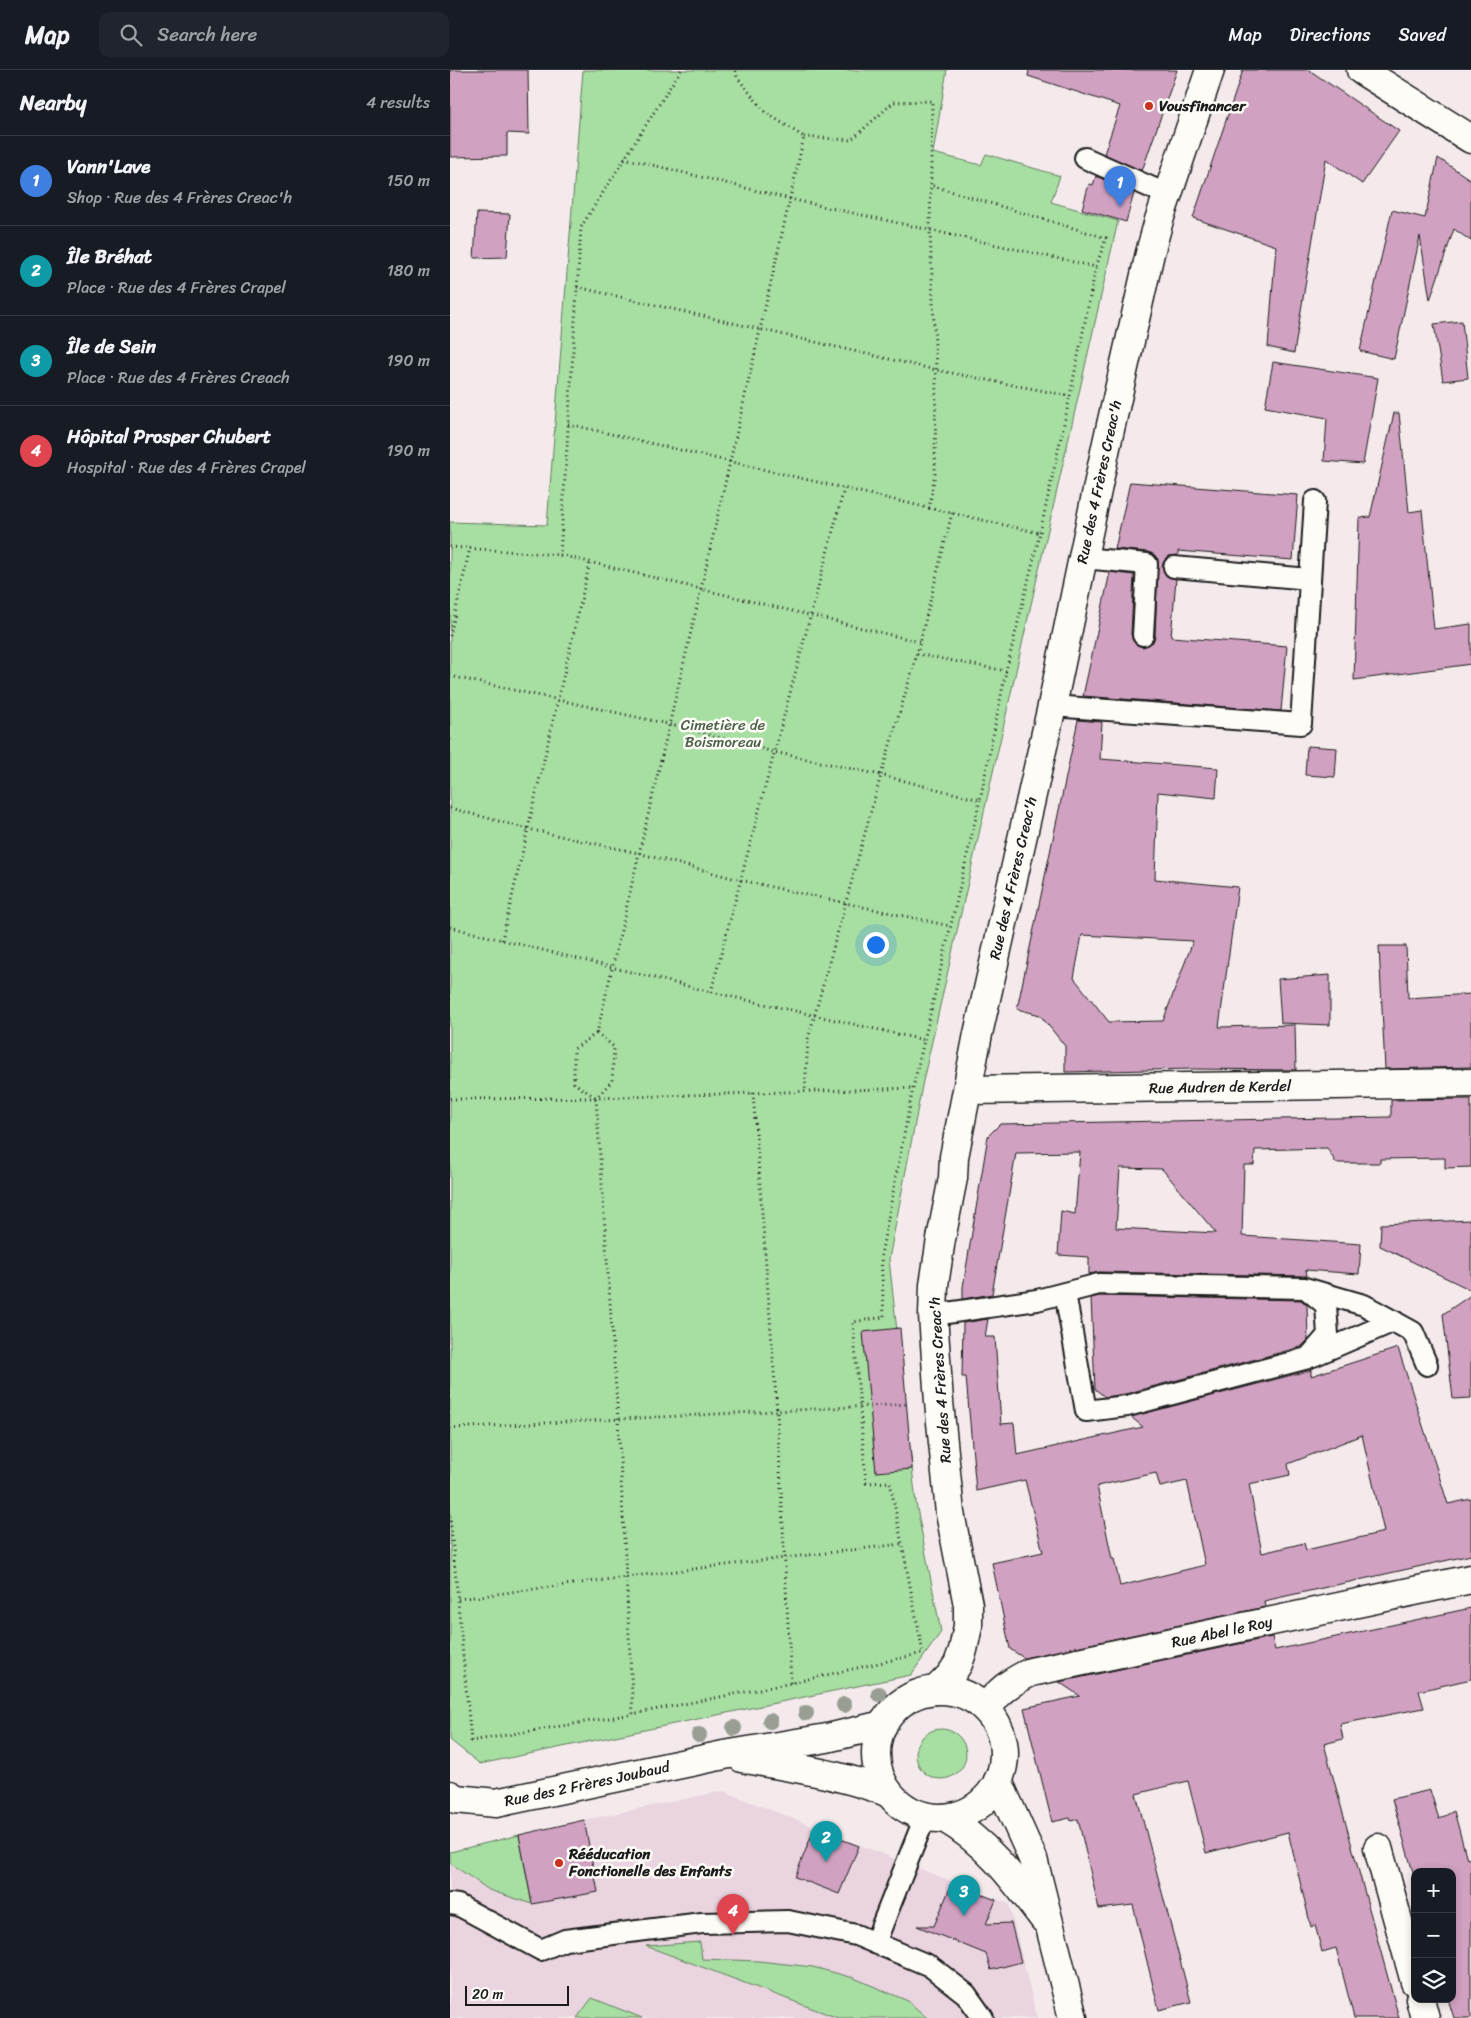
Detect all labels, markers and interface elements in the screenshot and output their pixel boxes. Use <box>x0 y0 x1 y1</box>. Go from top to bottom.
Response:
search box <box>99 12 449 57</box>
text: Map <box>25 14 69 56</box>
text: Search here <box>157 18 257 51</box>
text: Map <box>1229 19 1262 51</box>
text: Directions <box>1290 19 1371 51</box>
text: Saved <box>1399 19 1446 51</box>
icon: search <box>117 21 145 49</box>
text: Nearby <box>20 84 86 122</box>
text: 4 results <box>366 88 430 117</box>
place label: Vousfinancer <box>1159 93 1247 119</box>
marker: Vousfinancer <box>1143 100 1155 112</box>
text: Vann'Lave <box>67 150 150 183</box>
text: 1 <box>33 166 39 195</box>
text: 150 m <box>387 166 430 195</box>
pin: 1 <box>1104 166 1136 207</box>
text: Shop · Rue des 4 Frères Creac'h <box>67 183 292 212</box>
text: Île Bréhat <box>67 240 152 273</box>
text: 2 <box>31 256 41 285</box>
text: 180 m <box>387 256 430 285</box>
text: Place · Rue des 4 Frères Crapel <box>67 273 286 302</box>
text: Île de Sein <box>67 330 156 363</box>
text: 3 <box>32 346 40 375</box>
text: 190 m <box>387 346 430 375</box>
text: Place · Rue des 4 Frères Creach <box>67 363 290 392</box>
street label: Rue des 4 Frères Creac'h <box>1069 398 1129 566</box>
text: Hôpital Prosper Chubert <box>67 420 271 453</box>
text: 4 <box>31 436 41 465</box>
text: 190 m <box>387 436 430 465</box>
text: Hospital · Rue des 4 Frères Crapel <box>67 453 306 482</box>
park label: Cimetière de Boismoreau <box>681 712 766 755</box>
street label: Rue des 4 Frères Creac'h <box>982 794 1044 962</box>
your location <box>863 932 889 958</box>
street label: Rue Audren de Kerdel <box>1149 1073 1292 1101</box>
street label: Rue des 4 Frères Creac'h <box>921 1296 959 1464</box>
street label: Rue Abel le Roy <box>1169 1609 1275 1655</box>
street label: Rue des 2 Frères Joubaud <box>502 1754 673 1814</box>
pin: 2 <box>810 1821 842 1862</box>
place label: Rééducation Fonctionelle des Enfants <box>568 1841 733 1884</box>
marker: Rééducation Fonctionelle des Enfants <box>553 1857 565 1869</box>
map controls <box>1411 1868 1456 2003</box>
button: + <box>1411 1868 1456 1913</box>
pin: 3 <box>948 1875 980 1916</box>
pin: 4 <box>717 1894 749 1935</box>
button: − <box>1411 1913 1456 1958</box>
button: layers <box>1411 1958 1456 2003</box>
text: 20 m <box>472 1982 503 2007</box>
scale bar <box>465 1983 569 2006</box>

